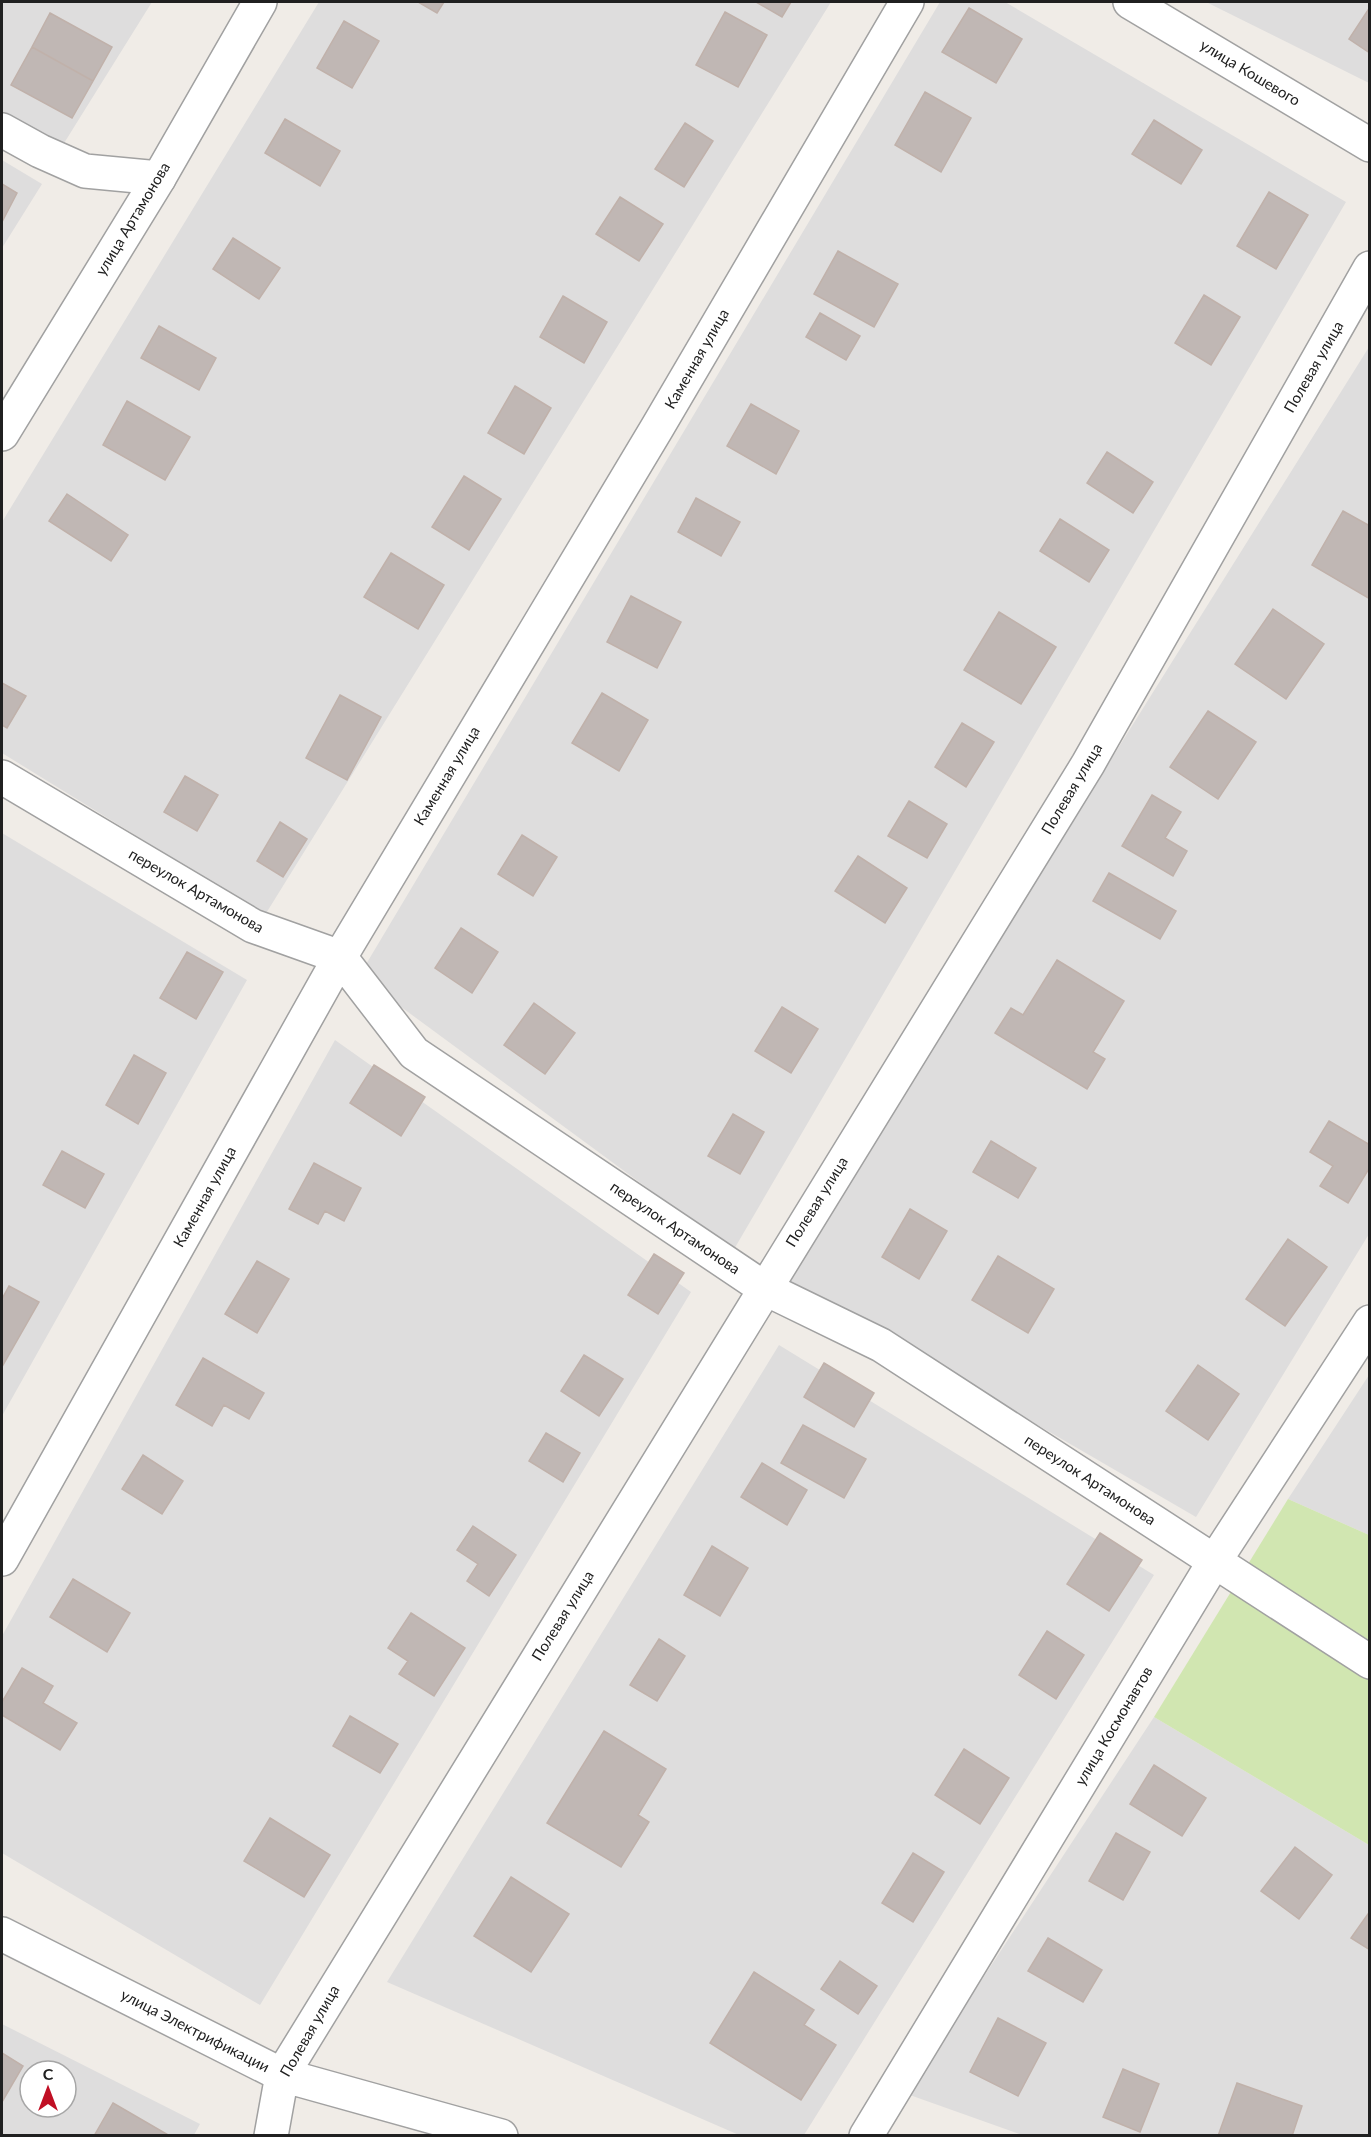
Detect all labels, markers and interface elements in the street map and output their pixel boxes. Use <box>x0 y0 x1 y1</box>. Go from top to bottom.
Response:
street label: улица Кошевого <box>1197 35 1304 109</box>
street label: улица Артамонова <box>91 159 173 278</box>
street label: Каменная улица <box>660 305 732 412</box>
street label: Полевая улица <box>1280 317 1347 416</box>
street label: Каменная улица <box>409 723 483 828</box>
street label: Полевая улица <box>1037 740 1105 837</box>
street label: переулок Артамонова <box>126 844 267 936</box>
street label: Каменная улица <box>169 1143 239 1250</box>
street label: Полевая улица <box>781 1153 851 1250</box>
street label: переулок Артамонова <box>607 1177 744 1277</box>
street label: переулок Артамонова <box>1022 1430 1159 1528</box>
street label: Полевая улица <box>527 1567 597 1664</box>
street label: улица Космонавтов <box>1071 1663 1156 1788</box>
street label: Полевая улица <box>276 1981 343 2080</box>
street label: улица Электрификации <box>118 1985 273 2075</box>
north arrow <box>18 2059 78 2119</box>
text: С <box>43 2064 54 2083</box>

